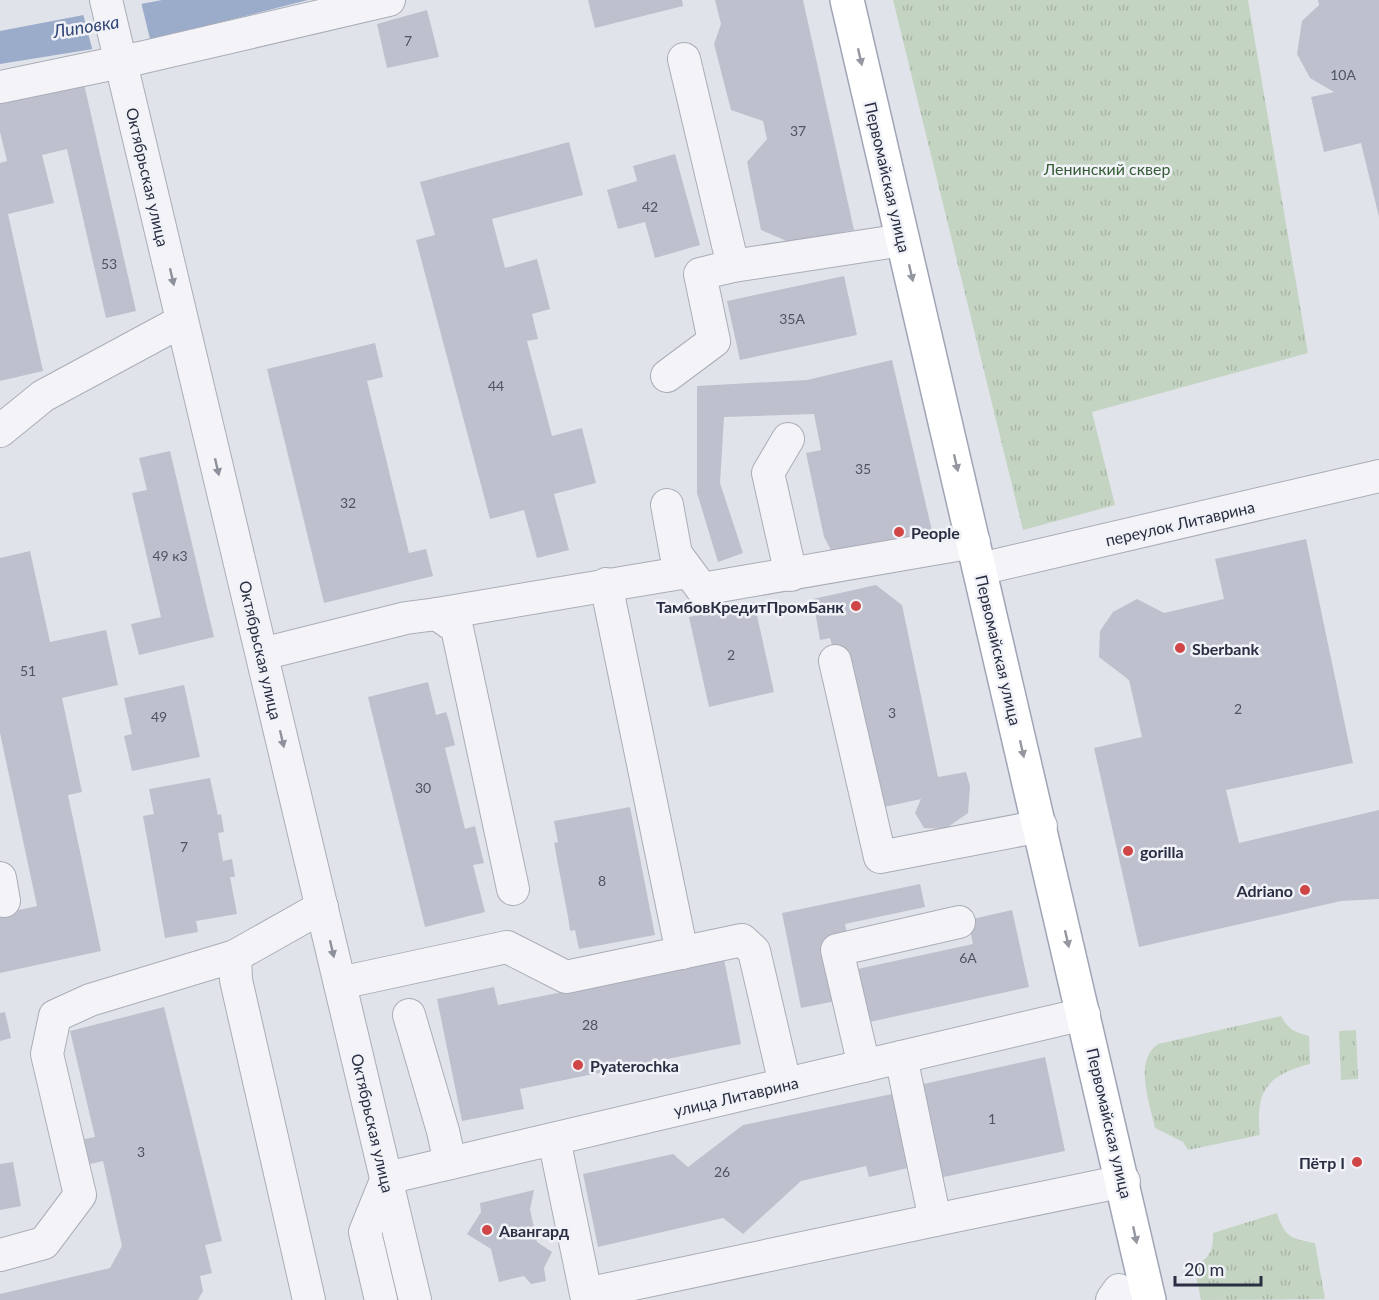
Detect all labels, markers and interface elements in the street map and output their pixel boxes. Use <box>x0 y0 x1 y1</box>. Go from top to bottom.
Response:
water label: Липовка <box>50 10 121 42</box>
house number: 7 <box>404 32 412 49</box>
one-way arrow <box>856 48 866 66</box>
house number: 10А <box>1330 66 1356 83</box>
street label: Первомайская улица <box>861 100 915 254</box>
street label: Октябрьская улица <box>123 106 173 248</box>
house number: 37 <box>790 122 806 139</box>
park label: Ленинский сквер <box>1043 159 1170 178</box>
house number: 42 <box>642 198 658 215</box>
house number: 53 <box>101 255 117 272</box>
one-way arrow <box>907 264 916 283</box>
one-way arrow <box>168 268 178 287</box>
house number: 35А <box>779 310 805 327</box>
house number: 44 <box>488 377 504 394</box>
one-way arrow <box>951 454 961 472</box>
one-way arrow <box>213 458 223 476</box>
house number: 35 <box>855 460 871 477</box>
house number: 32 <box>340 494 356 511</box>
street label: переулок Литаврина <box>1103 497 1257 549</box>
place label: People <box>911 523 960 542</box>
marker: People <box>892 525 906 539</box>
house number: 49 к3 <box>152 547 188 564</box>
street label: Первомайская улица <box>972 573 1026 727</box>
street label: Октябрьская улица <box>236 579 286 721</box>
place label: ТамбовКредитПромБанк <box>656 597 844 616</box>
marker: ТамбовКредитПромБанк <box>849 599 863 613</box>
place label: Sberbank <box>1192 639 1259 658</box>
marker: Sberbank <box>1173 641 1187 655</box>
house number: 2 <box>727 646 735 663</box>
house number: 51 <box>20 662 36 679</box>
house number: 2 <box>1234 700 1242 717</box>
house number: 3 <box>888 704 896 721</box>
house number: 49 <box>151 708 167 725</box>
one-way arrow <box>277 729 287 748</box>
one-way arrow <box>1018 740 1028 758</box>
house number: 30 <box>415 779 431 796</box>
house number: 7 <box>180 838 188 855</box>
place label: gorilla <box>1140 842 1184 861</box>
marker: gorilla <box>1121 844 1135 858</box>
house number: 8 <box>598 872 606 889</box>
place label: Adriano <box>1236 881 1293 900</box>
marker: Adriano <box>1298 883 1312 897</box>
one-way arrow <box>1062 930 1072 948</box>
one-way arrow <box>327 940 337 958</box>
house number: 6А <box>959 949 977 966</box>
house number: 28 <box>582 1016 598 1033</box>
street label: Первомайская улица <box>1083 1046 1137 1200</box>
street label: Октябрьская улица <box>348 1052 398 1194</box>
place label: Pyaterochka <box>590 1056 679 1075</box>
marker: Pyaterochka <box>571 1058 585 1072</box>
street label: улица Литаврина <box>672 1072 800 1120</box>
house number: 1 <box>988 1110 996 1127</box>
house number: 3 <box>137 1143 145 1160</box>
place label: Пётр I <box>1299 1153 1345 1172</box>
marker: Пётр I <box>1350 1155 1364 1169</box>
house number: 26 <box>714 1163 730 1180</box>
place label: Авангард <box>498 1221 569 1240</box>
marker: Авангард <box>480 1223 494 1237</box>
one-way arrow <box>1131 1226 1140 1245</box>
scale bar <box>1175 1249 1260 1287</box>
text: 20 m <box>1184 1258 1224 1280</box>

